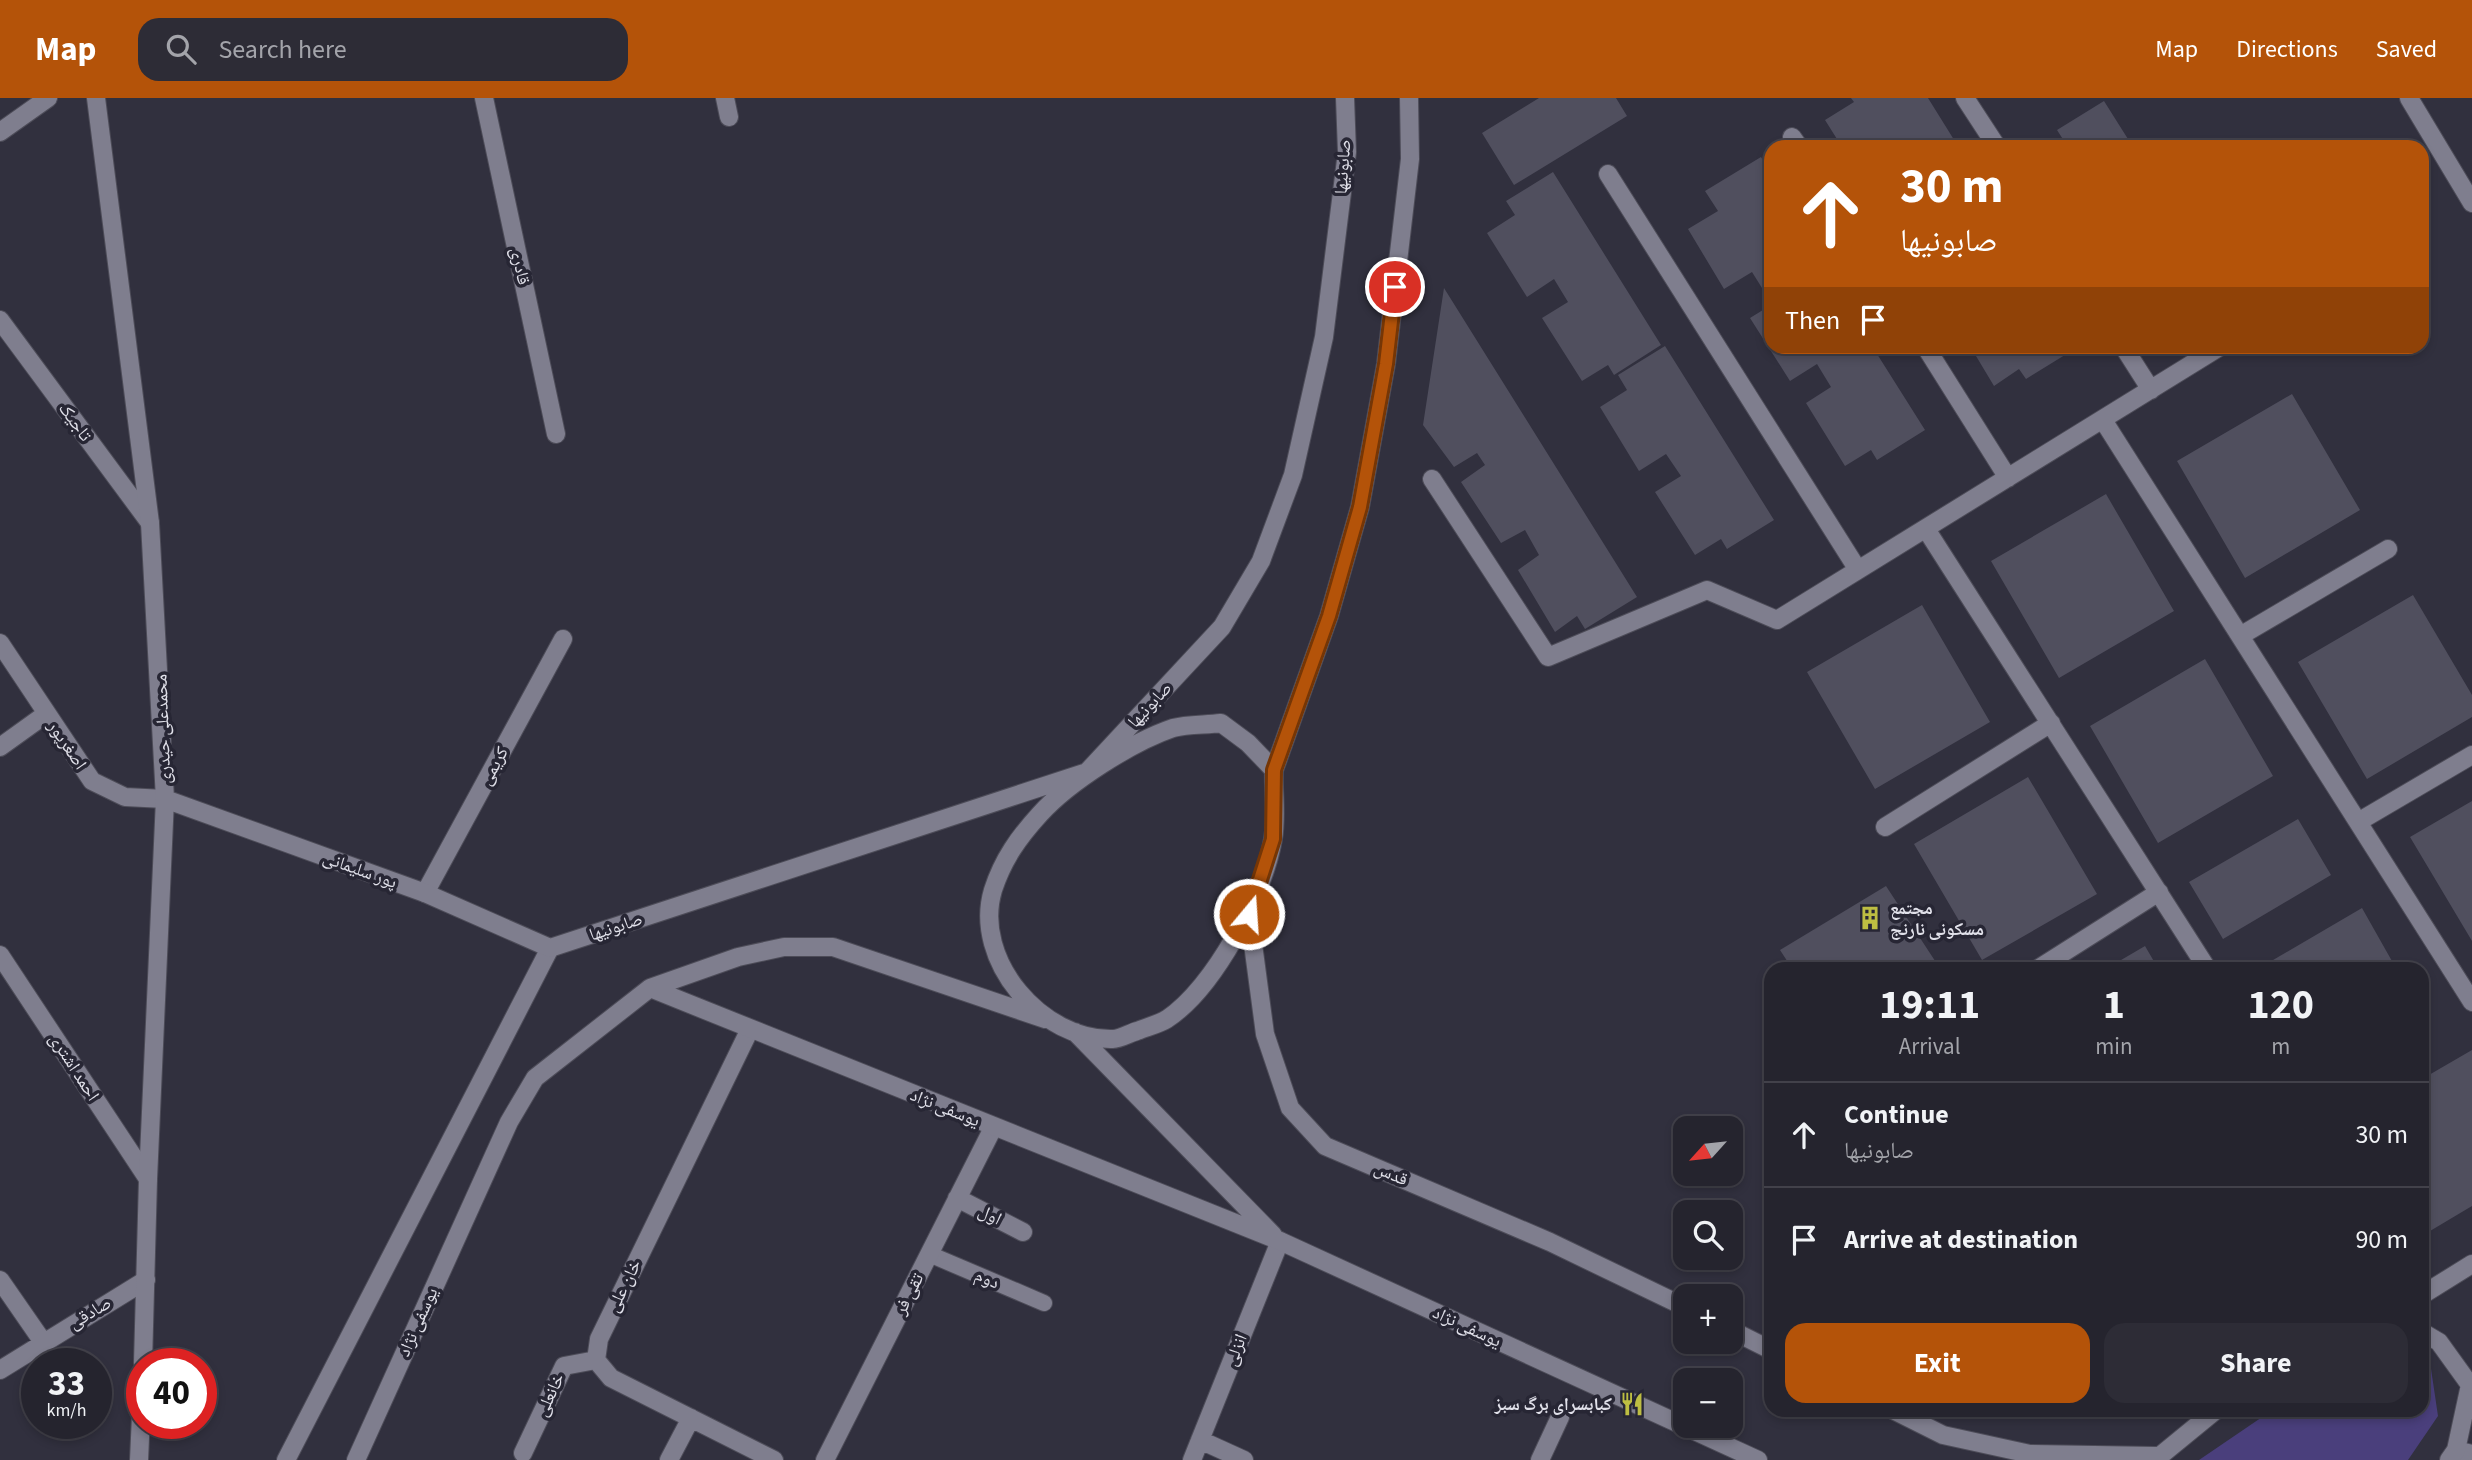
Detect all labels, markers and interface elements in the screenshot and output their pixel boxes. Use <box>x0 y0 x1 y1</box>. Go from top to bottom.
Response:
search box <box>138 18 628 81</box>
text: Map <box>35 26 96 73</box>
icon: search <box>162 30 200 68</box>
text: Search here <box>218 31 347 68</box>
text: Map <box>2155 32 2198 67</box>
text: Directions <box>2236 32 2338 67</box>
text: Saved <box>2376 32 2437 67</box>
street label: صابونیها <box>1329 139 1357 195</box>
text: 30 m <box>1900 152 2004 222</box>
icon: ahead <box>1785 168 1876 259</box>
text: صابونیها <box>1900 218 1998 264</box>
street label: قادری <box>504 245 536 287</box>
pin <box>1365 257 1425 317</box>
icon: arrive <box>1376 268 1414 306</box>
icon: arrive <box>1854 301 1892 339</box>
text: Then <box>1785 302 1840 339</box>
street label: تاجیک <box>52 397 98 447</box>
street label: محمدعلی حیدری <box>149 674 177 784</box>
street label: صابونیها <box>1122 676 1178 734</box>
street label: اصغرپور <box>41 715 93 775</box>
street label: کریمی <box>473 742 515 790</box>
street label: پور سلیمانی <box>319 845 401 895</box>
position arrow <box>1212 877 1286 951</box>
place label: مجتمع مسکونی نارنج <box>1890 896 1984 942</box>
building icon: مجتمع مسکونی نارنج <box>1856 904 1884 932</box>
street label: صابونیها <box>586 907 646 947</box>
text: 19:11 <box>1879 975 1980 1035</box>
text: 1 <box>2103 975 2125 1035</box>
text: 120 <box>2247 975 2314 1035</box>
street label: احمد اشتری <box>43 1028 105 1106</box>
text: Arrival <box>1899 1030 1961 1063</box>
text: min <box>2095 1030 2133 1063</box>
text: m <box>2271 1030 2290 1063</box>
street label: یوسفی نژاد <box>906 1083 984 1133</box>
text: Continue <box>1844 1096 1949 1133</box>
north arrow <box>1673 1116 1743 1186</box>
map controls <box>1673 1116 1743 1438</box>
icon: ahead <box>1785 1116 1823 1154</box>
text: 30 m <box>2355 1116 2408 1153</box>
text: صابونیها <box>1844 1134 1914 1167</box>
street label: قدس <box>1370 1156 1412 1192</box>
street label: اول <box>974 1199 1006 1231</box>
button: search <box>1673 1200 1743 1270</box>
icon: arrive <box>1785 1221 1823 1259</box>
text: Arrive at destination <box>1844 1221 2078 1258</box>
text: 90 m <box>2355 1221 2408 1258</box>
street label: خان علی <box>600 1255 648 1317</box>
street label: دوم <box>971 1263 1003 1295</box>
street label: تقی فر <box>887 1269 930 1320</box>
street label: یوسفی نژاد <box>392 1283 444 1361</box>
button: + <box>1673 1284 1743 1354</box>
street label: صادقی <box>64 1290 116 1336</box>
street label: یوسفی نژاد <box>1428 1300 1506 1354</box>
button: Exit <box>1785 1323 2090 1403</box>
button: Share <box>2104 1323 2408 1403</box>
street label: انزلی <box>1218 1330 1254 1370</box>
speed limit sign: 40 <box>126 1348 217 1439</box>
text: 33 <box>48 1359 85 1409</box>
button: − <box>1673 1368 1743 1438</box>
street label: خانعلی <box>529 1369 571 1421</box>
restaurant icon: کبابسرای برگ سبز <box>1618 1390 1646 1418</box>
place label: کبابسرای برگ سبز <box>1494 1392 1612 1417</box>
text: km/h <box>47 1398 86 1423</box>

